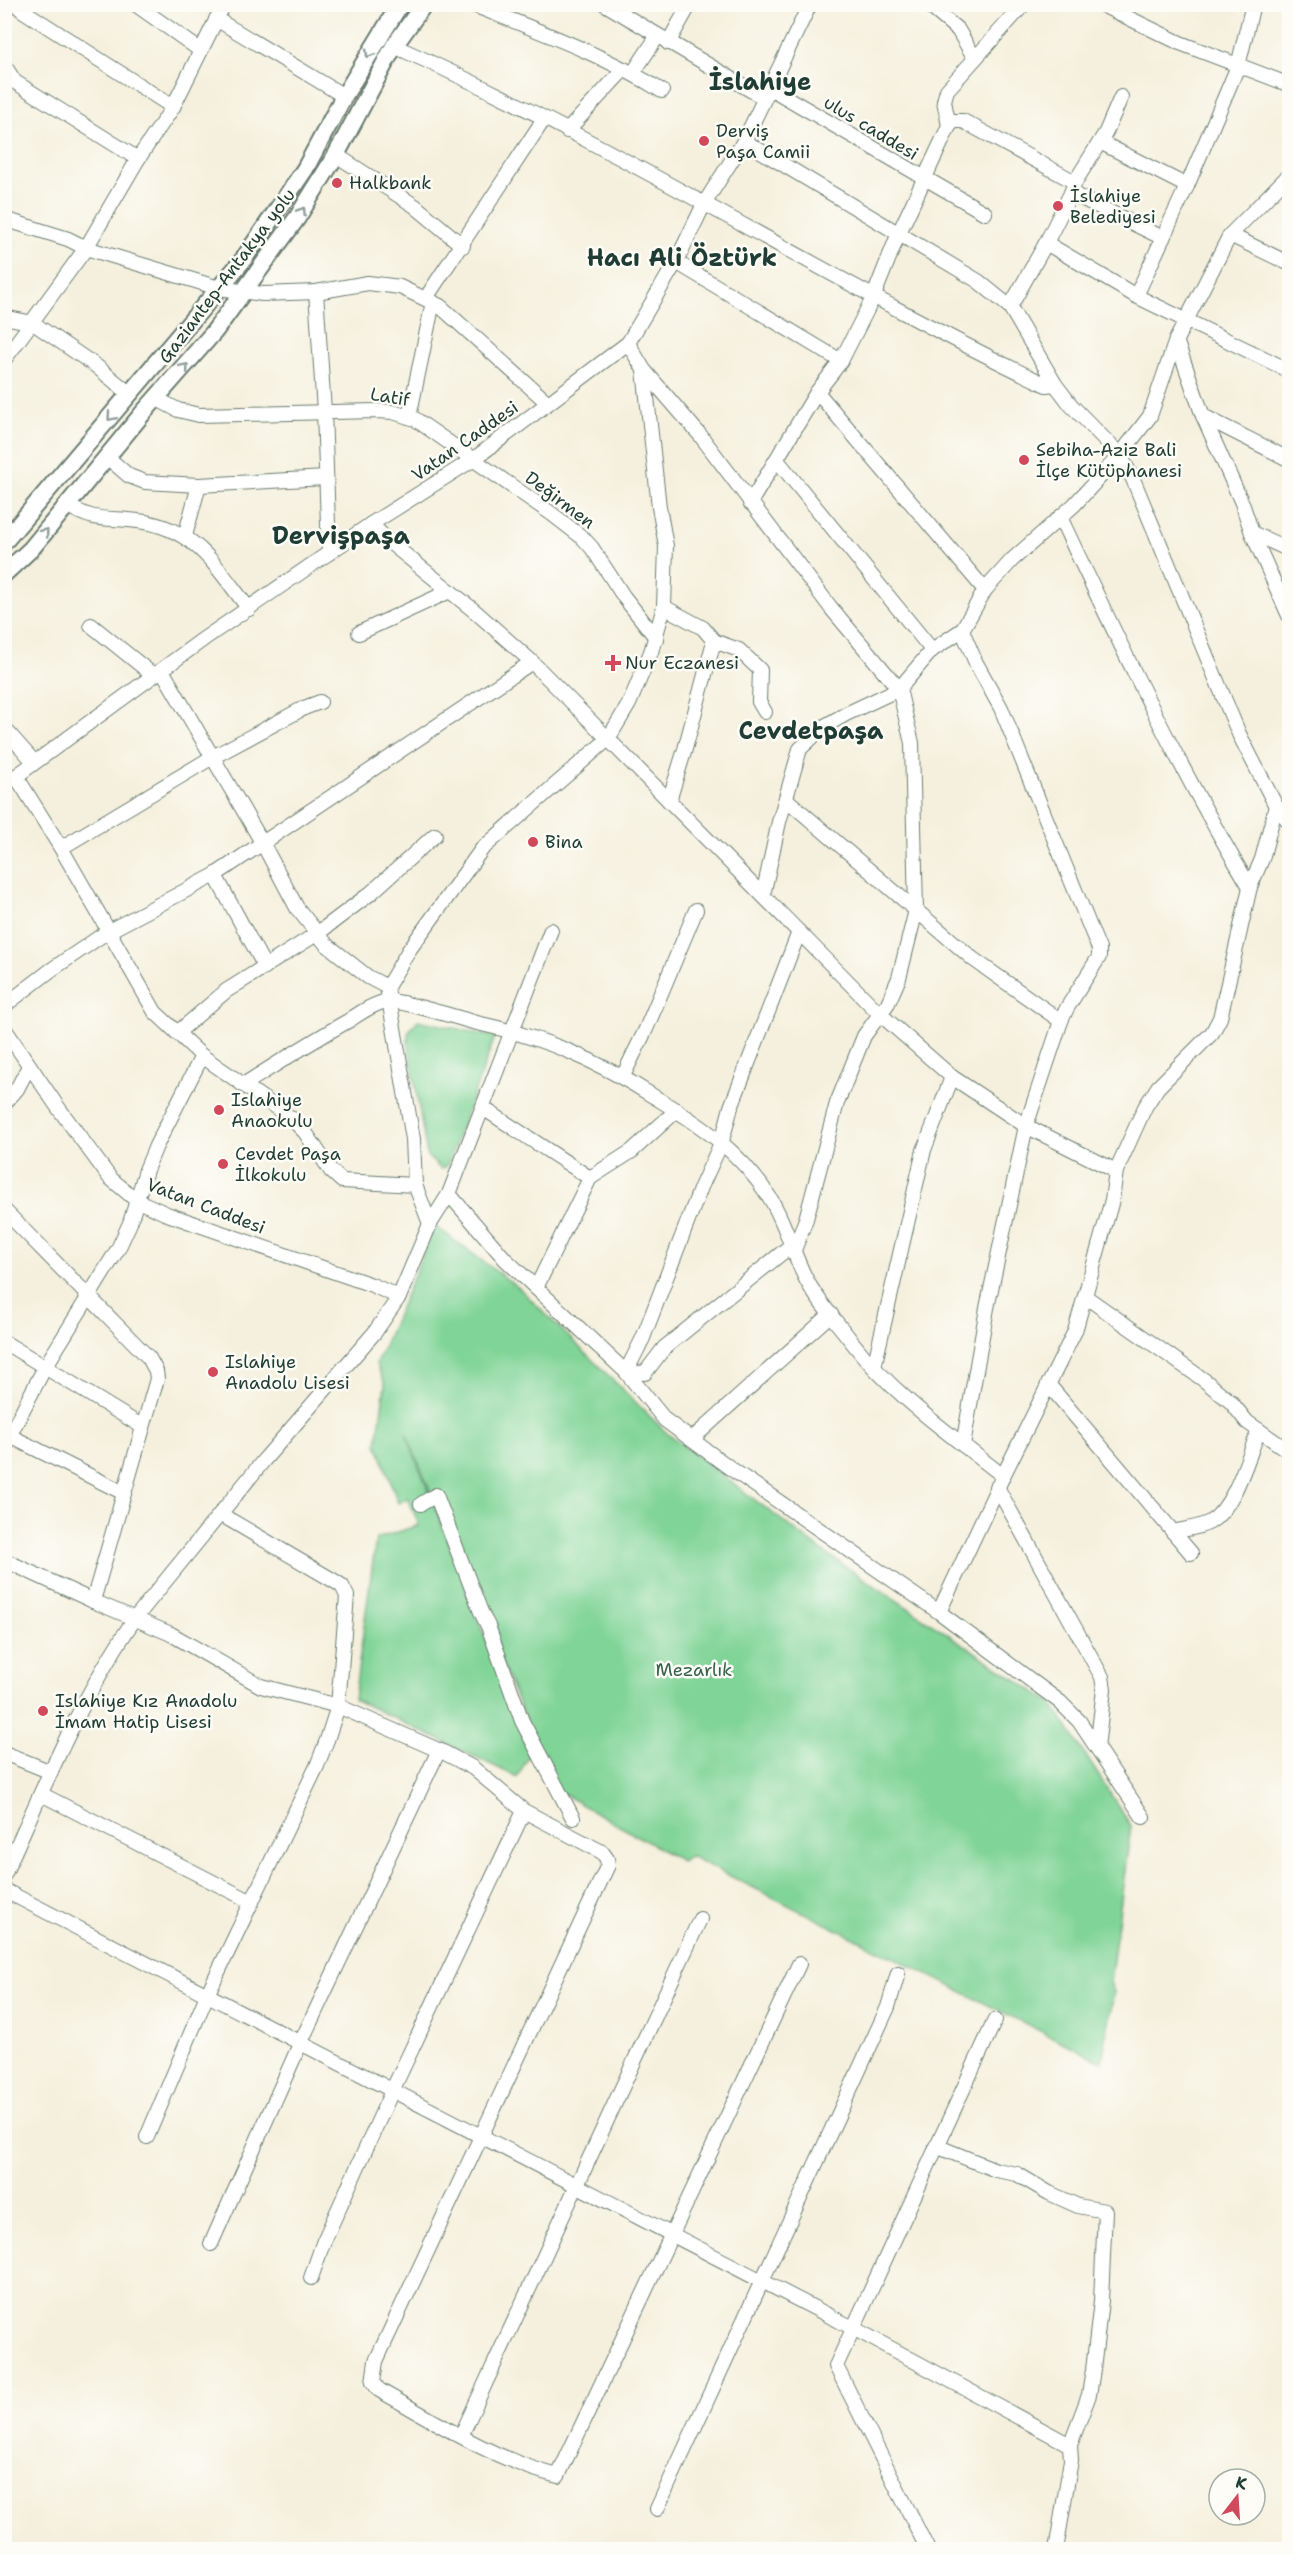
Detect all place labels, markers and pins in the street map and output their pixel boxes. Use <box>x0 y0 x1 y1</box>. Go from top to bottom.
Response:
place label: Derviş Paşa Camii <box>716 119 810 164</box>
marker: Derviş Paşa Camii <box>697 134 711 148</box>
place label: Halkbank <box>349 171 432 195</box>
marker: Halkbank <box>330 176 344 190</box>
place label: İslahiye Belediyesi <box>1070 184 1156 229</box>
marker: İslahiye Belediyesi <box>1051 199 1065 213</box>
place label: Sebiha-Aziz Bali İlçe Kütüphanesi <box>1036 438 1182 483</box>
marker: Sebiha-Aziz Bali İlçe Kütüphanesi <box>1017 453 1031 467</box>
place label: Nur Eczanesi <box>625 651 739 675</box>
marker: Nur Eczanesi <box>606 656 620 670</box>
place label: Bina <box>545 830 583 854</box>
marker: Bina <box>526 835 540 849</box>
place label: Islahiye Anaokulu <box>231 1088 313 1133</box>
marker: Islahiye Anaokulu <box>212 1103 226 1117</box>
place label: Cevdet Paşa İlkokulu <box>235 1142 341 1187</box>
marker: Cevdet Paşa İlkokulu <box>216 1157 230 1171</box>
place label: Islahiye Anadolu Lisesi <box>225 1350 350 1395</box>
marker: Islahiye Anadolu Lisesi <box>206 1365 220 1379</box>
place label: Islahiye Kız Anadolu İmam Hatip Lisesi <box>55 1689 237 1734</box>
marker: Islahiye Kız Anadolu İmam Hatip Lisesi <box>36 1704 50 1718</box>

